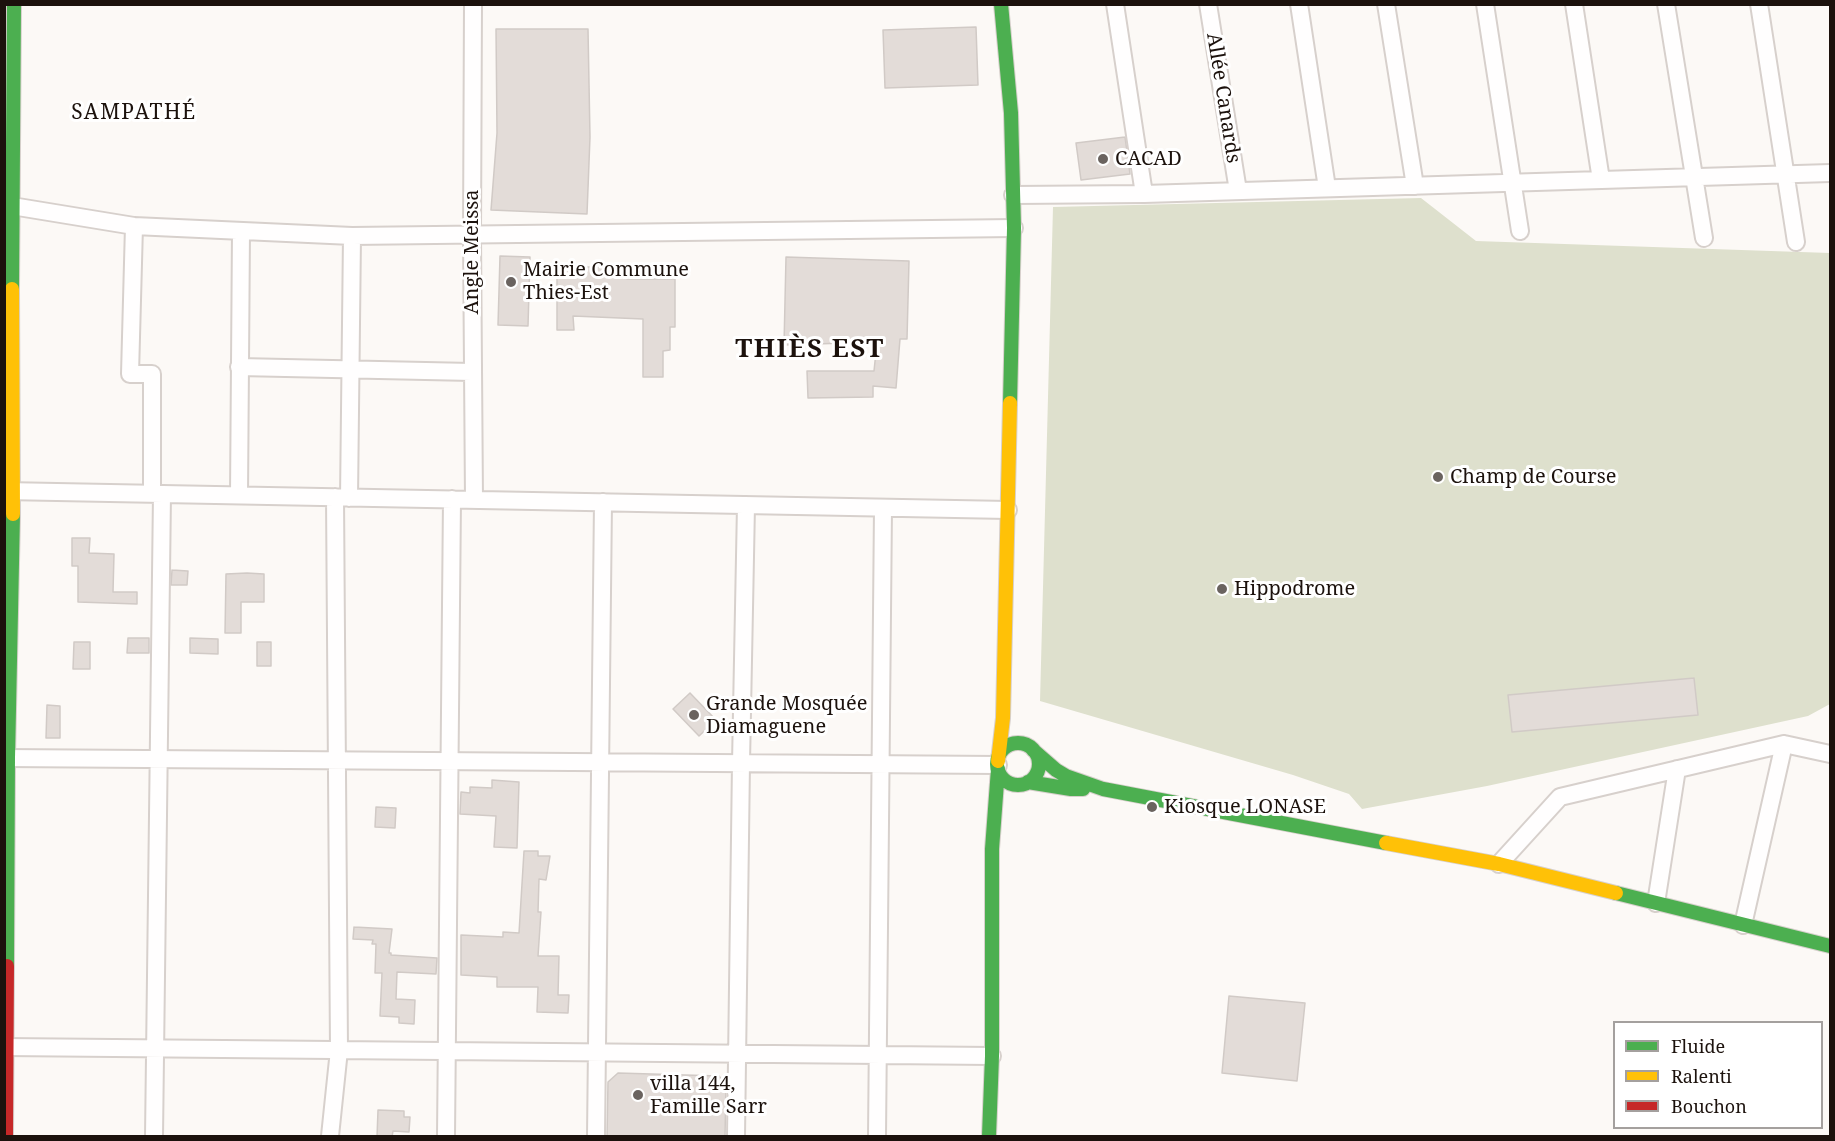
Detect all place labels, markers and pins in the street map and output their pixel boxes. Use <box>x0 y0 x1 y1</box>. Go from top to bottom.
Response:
place label: CACAD <box>1115 147 1182 171</box>
marker: CACAD <box>1096 152 1110 166</box>
place label: Mairie Commune Thies-Est <box>523 258 689 305</box>
marker: Mairie Commune Thies-Est <box>504 275 518 289</box>
place label: Champ de Course <box>1450 465 1616 489</box>
marker: Champ de Course <box>1431 470 1445 484</box>
place label: Hippodrome <box>1234 577 1355 601</box>
marker: Hippodrome <box>1215 582 1229 596</box>
place label: Grande Mosquée Diamaguene <box>706 692 867 739</box>
marker: Grande Mosquée Diamaguene <box>687 708 701 722</box>
place label: Kiosque LONASE <box>1164 795 1326 819</box>
marker: Kiosque LONASE <box>1145 800 1159 814</box>
place label: villa 144, Famille Sarr <box>650 1072 767 1119</box>
marker: villa 144, Famille Sarr <box>631 1088 645 1102</box>

